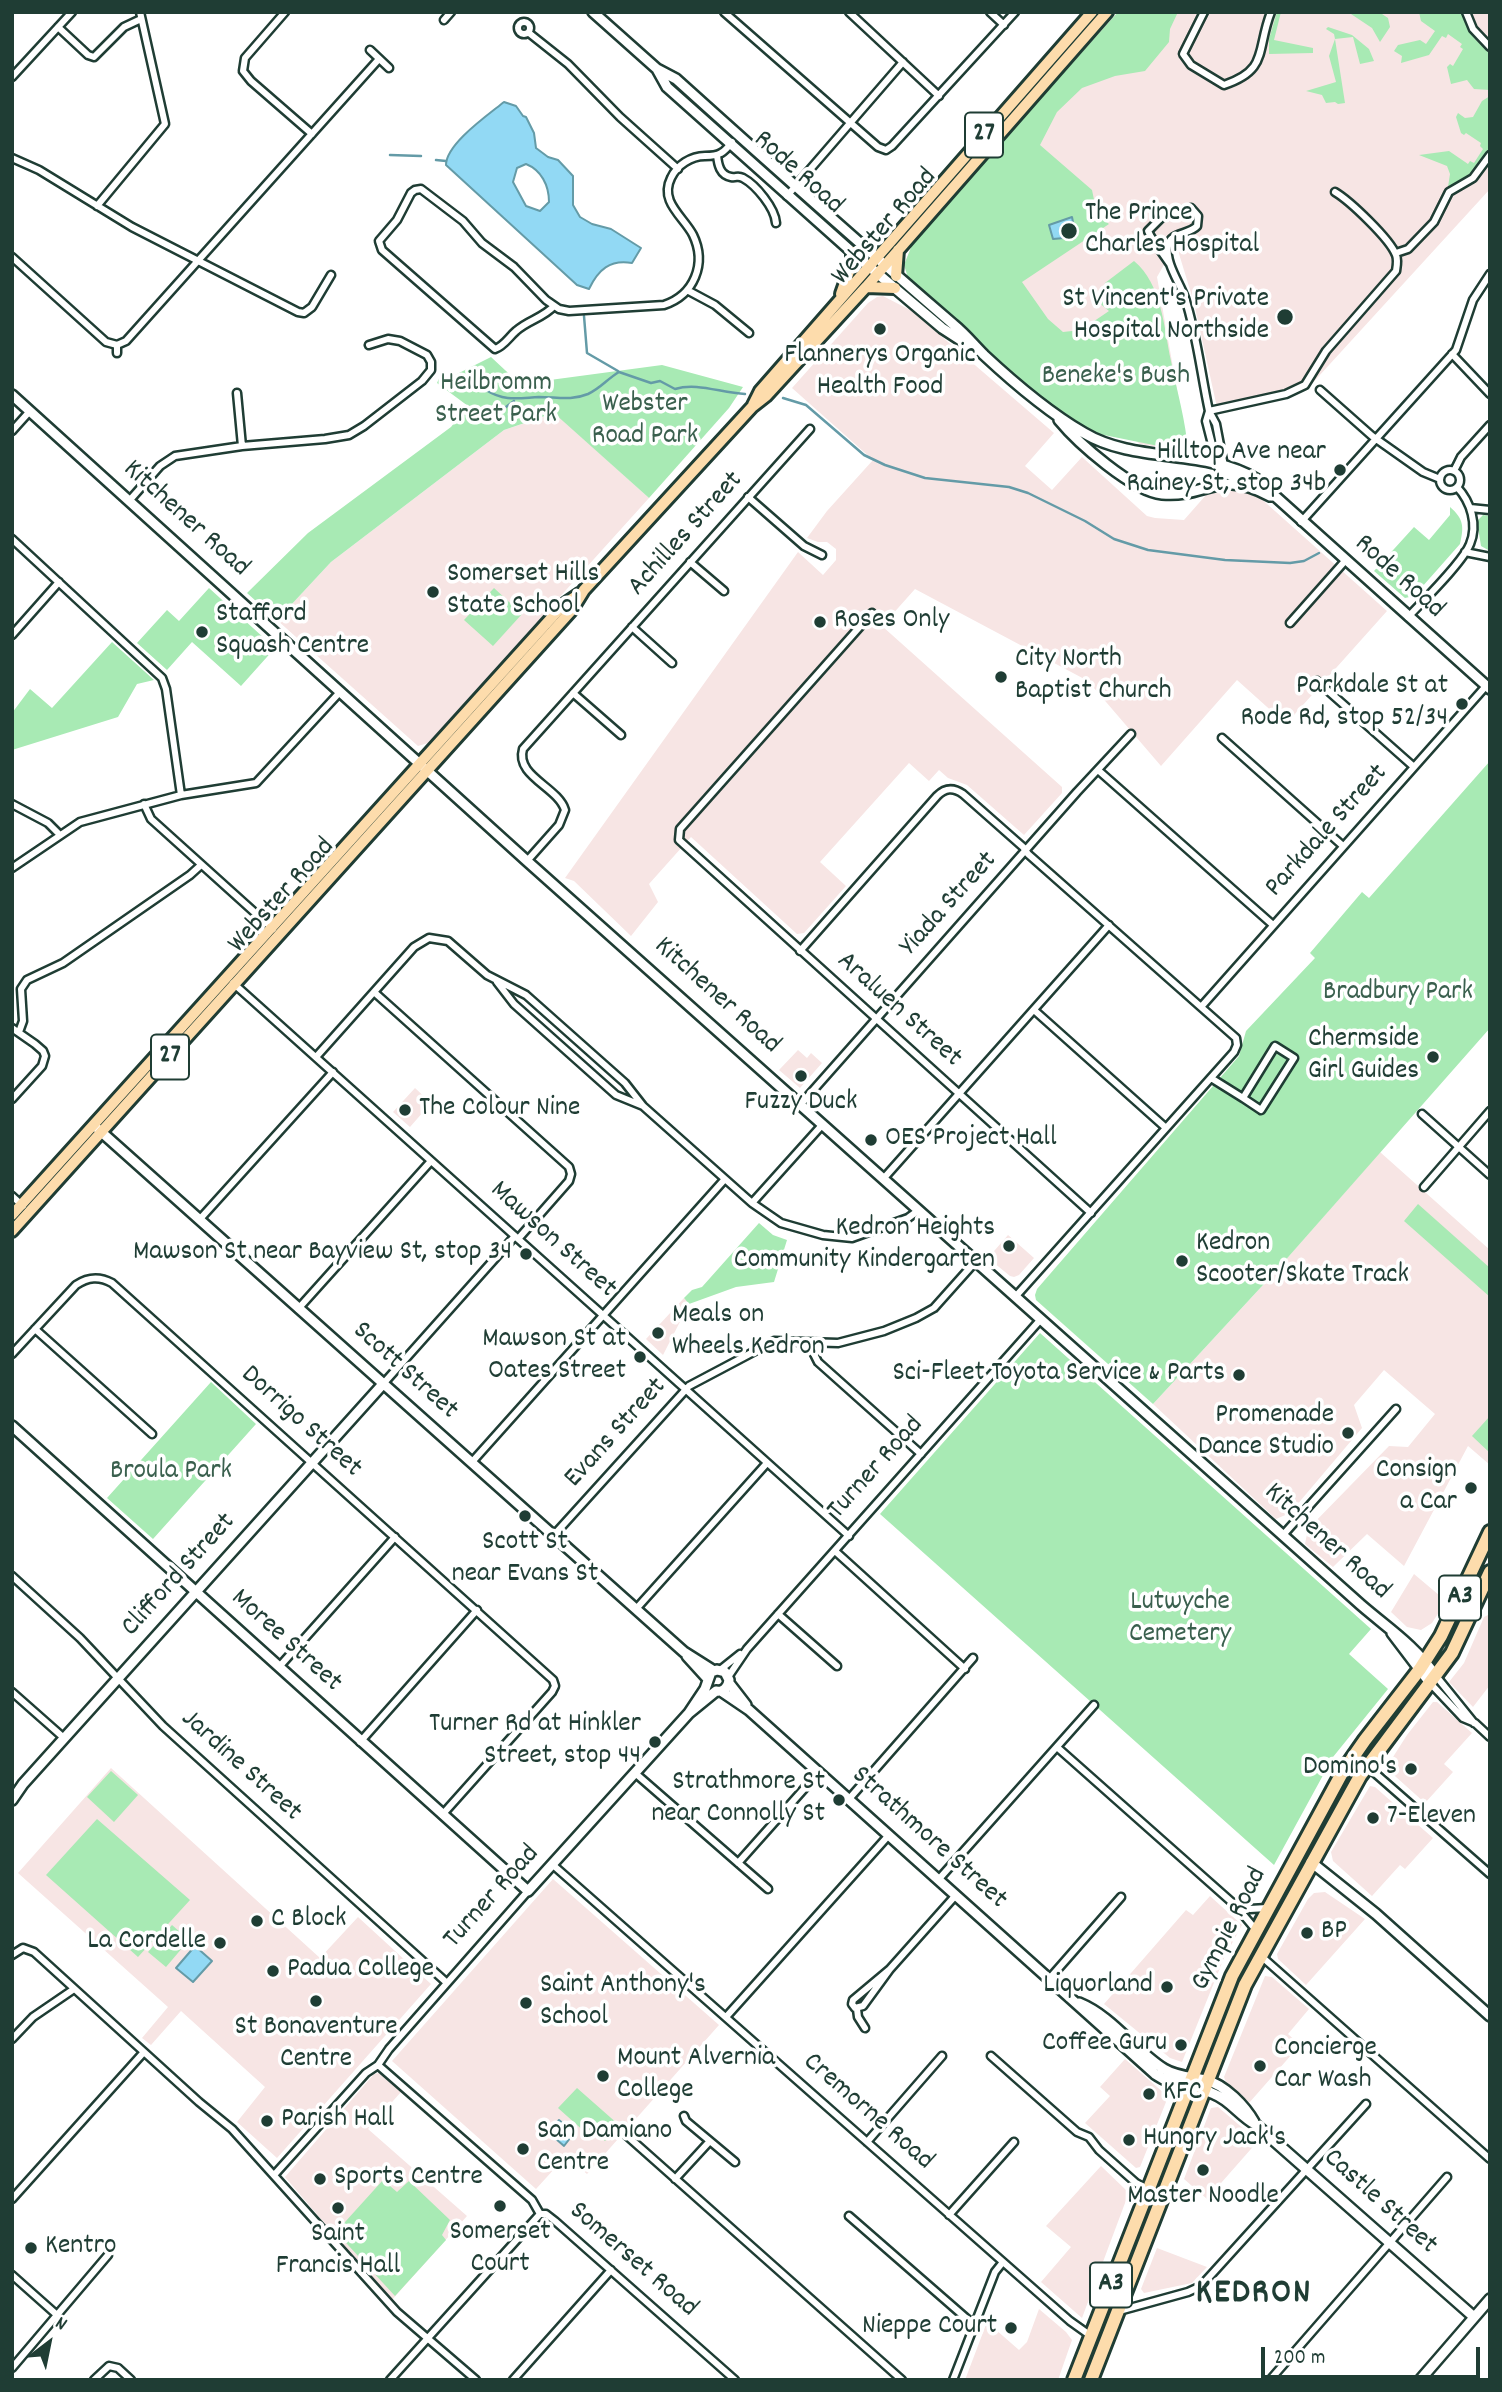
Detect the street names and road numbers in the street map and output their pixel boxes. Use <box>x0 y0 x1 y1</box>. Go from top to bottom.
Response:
road number: 27 <box>965 112 1003 158</box>
street label: Rode Road <box>745 125 849 223</box>
street label: Webster Road <box>826 163 946 293</box>
street label: Kitchener Road <box>115 454 255 586</box>
street label: Achilles Street <box>622 466 752 604</box>
street label: Rode Road <box>1346 529 1450 627</box>
street label: Parkdale Street <box>1260 759 1396 905</box>
street label: Webster Road <box>222 832 344 962</box>
street label: Yiada Street <box>894 846 1006 964</box>
street label: Kitchener Road <box>646 931 786 1063</box>
street label: Araluen Street <box>828 946 968 1076</box>
road number: 27 <box>151 1034 189 1080</box>
street label: Mawson Street <box>482 1175 622 1307</box>
street label: Scott Street <box>344 1316 464 1428</box>
street label: Dorrigo Street <box>232 1360 368 1486</box>
street label: Evans Street <box>559 1372 675 1496</box>
street label: Turner Road <box>822 1410 932 1528</box>
street label: Kitchener Road <box>1256 1477 1396 1609</box>
street label: Clifford Street <box>116 1507 244 1645</box>
road number: A3 <box>1439 1576 1481 1620</box>
street label: Moree Street <box>222 1583 348 1701</box>
street label: Jardine Street <box>172 1704 308 1830</box>
street label: Strathmore Street <box>843 1760 1013 1918</box>
street label: Turner Road <box>438 1839 548 1957</box>
street label: Gympie Road <box>1186 1863 1276 1997</box>
street label: Cremorne Road <box>795 2047 939 2179</box>
street label: Castle Street <box>1315 2143 1443 2263</box>
street label: Somerset Road <box>561 2196 703 2326</box>
road number: A3 <box>1090 2262 1132 2308</box>

